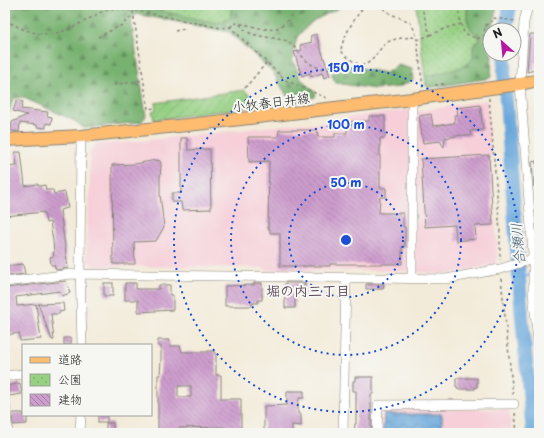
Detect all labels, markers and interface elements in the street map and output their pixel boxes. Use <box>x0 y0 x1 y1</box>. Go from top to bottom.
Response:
north arrow <box>482 22 522 62</box>
text: N <box>489 23 505 42</box>
text: 150 m <box>328 58 364 76</box>
street label: 小牧春日井線 <box>231 87 312 116</box>
text: 100 m <box>327 115 365 133</box>
text: 50 m <box>330 173 362 191</box>
water label: 合瀬川 <box>505 222 530 266</box>
centre of rings <box>339 233 353 247</box>
district label: 堀の内三丁目 <box>266 280 350 301</box>
legend <box>22 344 152 416</box>
text: 道路 <box>58 350 82 368</box>
text: 公園 <box>58 370 82 388</box>
text: 建物 <box>58 390 82 408</box>

